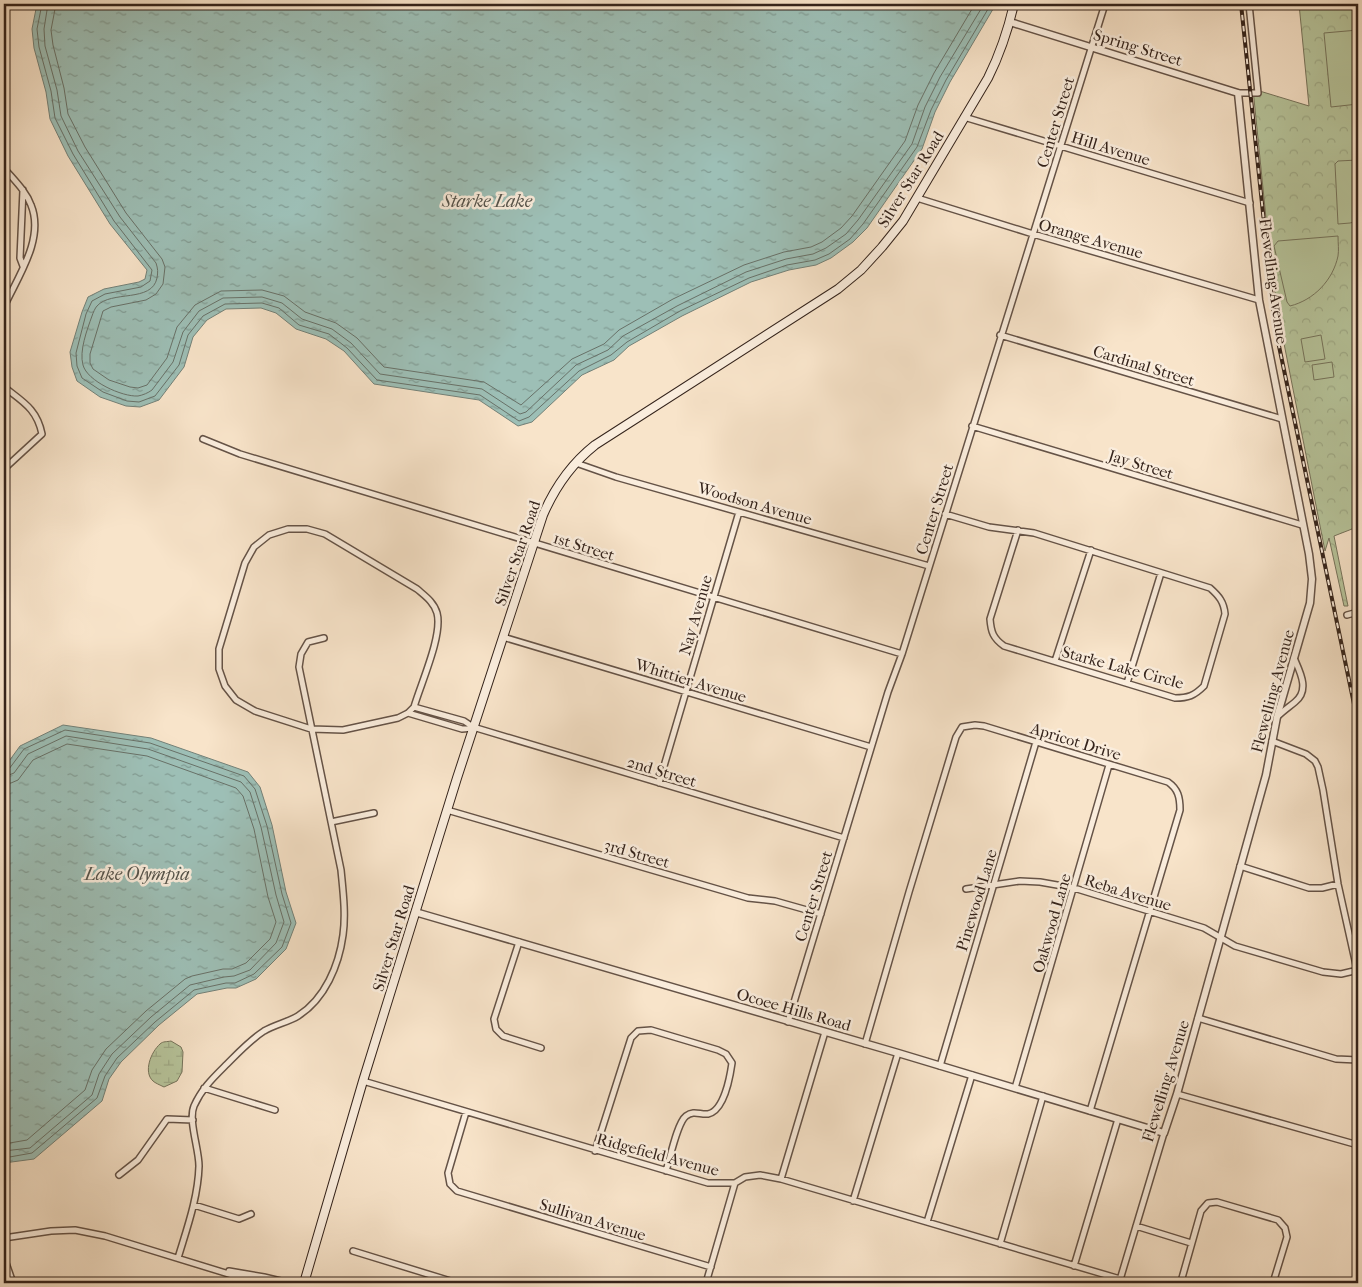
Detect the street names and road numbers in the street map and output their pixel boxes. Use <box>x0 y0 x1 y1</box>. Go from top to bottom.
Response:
street label: Spring Street <box>1091 25 1185 70</box>
street label: Center Street <box>1033 74 1078 170</box>
street label: Silver Star Road <box>873 127 948 231</box>
street label: Hill Avenue <box>1069 128 1153 169</box>
street label: Orange Avenue <box>1036 215 1145 262</box>
street label: Flewelling Avenue <box>1255 217 1292 345</box>
street label: Cardinal Street <box>1091 341 1197 390</box>
street label: Jay Street <box>1104 445 1176 483</box>
street label: Center Street <box>912 461 957 557</box>
street label: Woodson Avenue <box>695 478 814 529</box>
street label: Silver Star Road <box>491 498 544 608</box>
street label: 1st Street <box>551 528 617 565</box>
street label: Nay Avenue <box>675 573 716 657</box>
street label: Flewelling Avenue <box>1247 627 1298 755</box>
street label: Starke Lake Circle <box>1060 642 1186 693</box>
street label: Whittier Avenue <box>632 654 749 706</box>
street label: Apricot Drive <box>1027 718 1124 764</box>
street label: 2nd Street <box>625 752 699 791</box>
street label: 3rd Street <box>602 835 672 872</box>
street label: Pinewood Lane <box>952 847 1001 953</box>
street label: Center Street <box>791 848 836 944</box>
street label: Reba Avenue <box>1082 870 1174 915</box>
street label: Oakwood Lane <box>1028 871 1075 975</box>
street label: Silver Star Road <box>368 882 419 994</box>
street label: Ocoee Hills Road <box>734 984 854 1035</box>
street label: Flewelling Avenue <box>1138 1018 1193 1145</box>
street label: Ridgefield Avenue <box>594 1129 721 1180</box>
street label: Sullivan Avenue <box>537 1194 648 1245</box>

